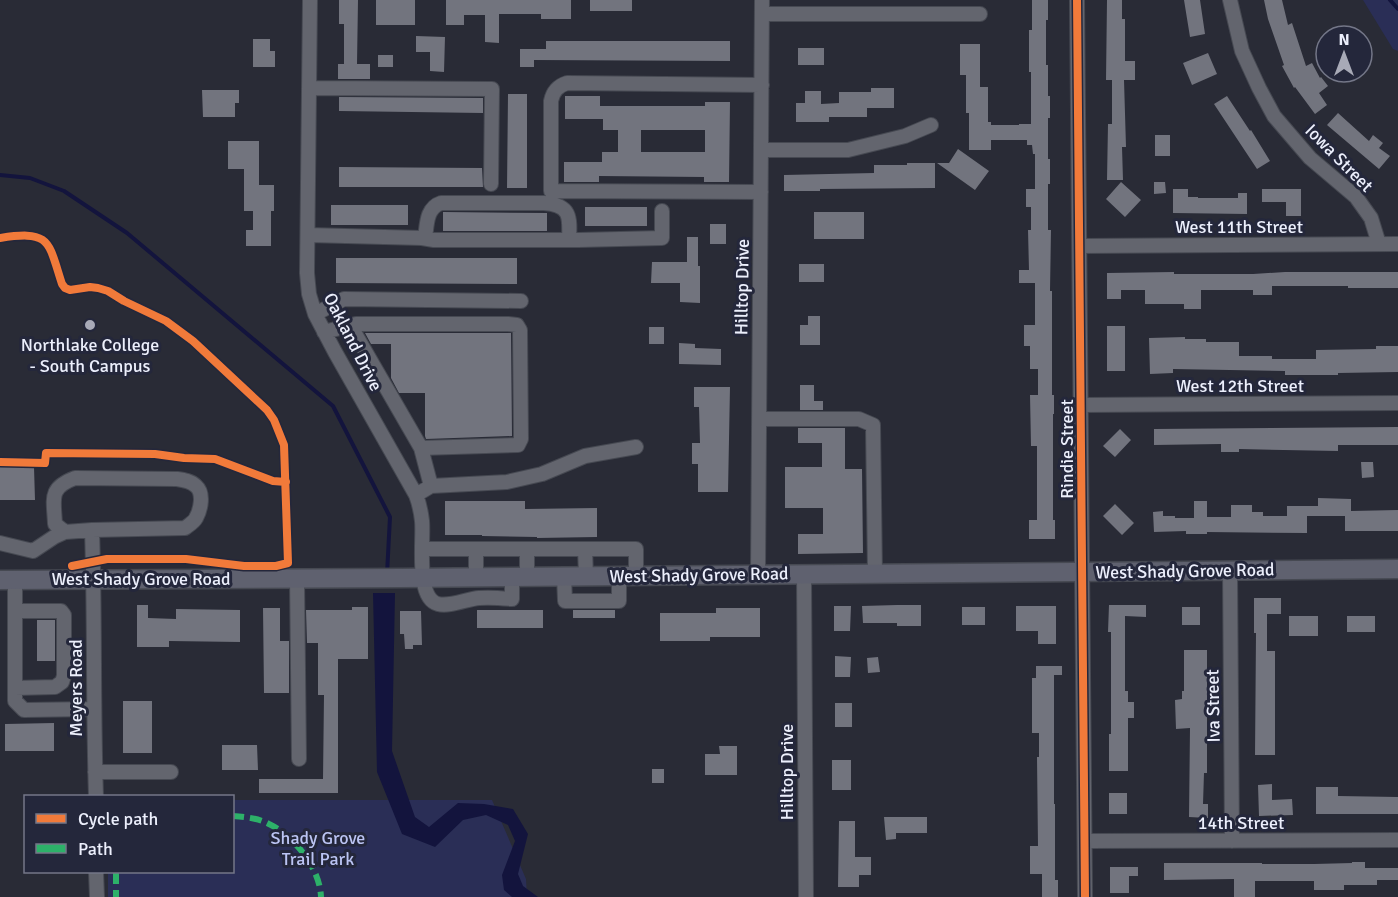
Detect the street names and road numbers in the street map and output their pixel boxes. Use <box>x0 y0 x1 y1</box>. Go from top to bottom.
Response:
street label: Iowa Street <box>1300 119 1378 197</box>
street label: West 11th Street <box>1175 216 1303 238</box>
street label: Hilltop Drive <box>730 239 754 335</box>
street label: Oakland Drive <box>319 289 387 395</box>
street label: West 12th Street <box>1176 375 1304 397</box>
street label: Rindie Street <box>1056 399 1078 499</box>
street label: West Shady Grove Road <box>1095 558 1275 584</box>
street label: West Shady Grove Road <box>609 562 789 588</box>
street label: West Shady Grove Road <box>52 568 231 590</box>
street label: Meyers Road <box>65 639 87 737</box>
street label: Iva Street <box>1201 669 1225 743</box>
street label: Hilltop Drive <box>776 724 798 820</box>
street label: 14th Street <box>1198 812 1284 834</box>

